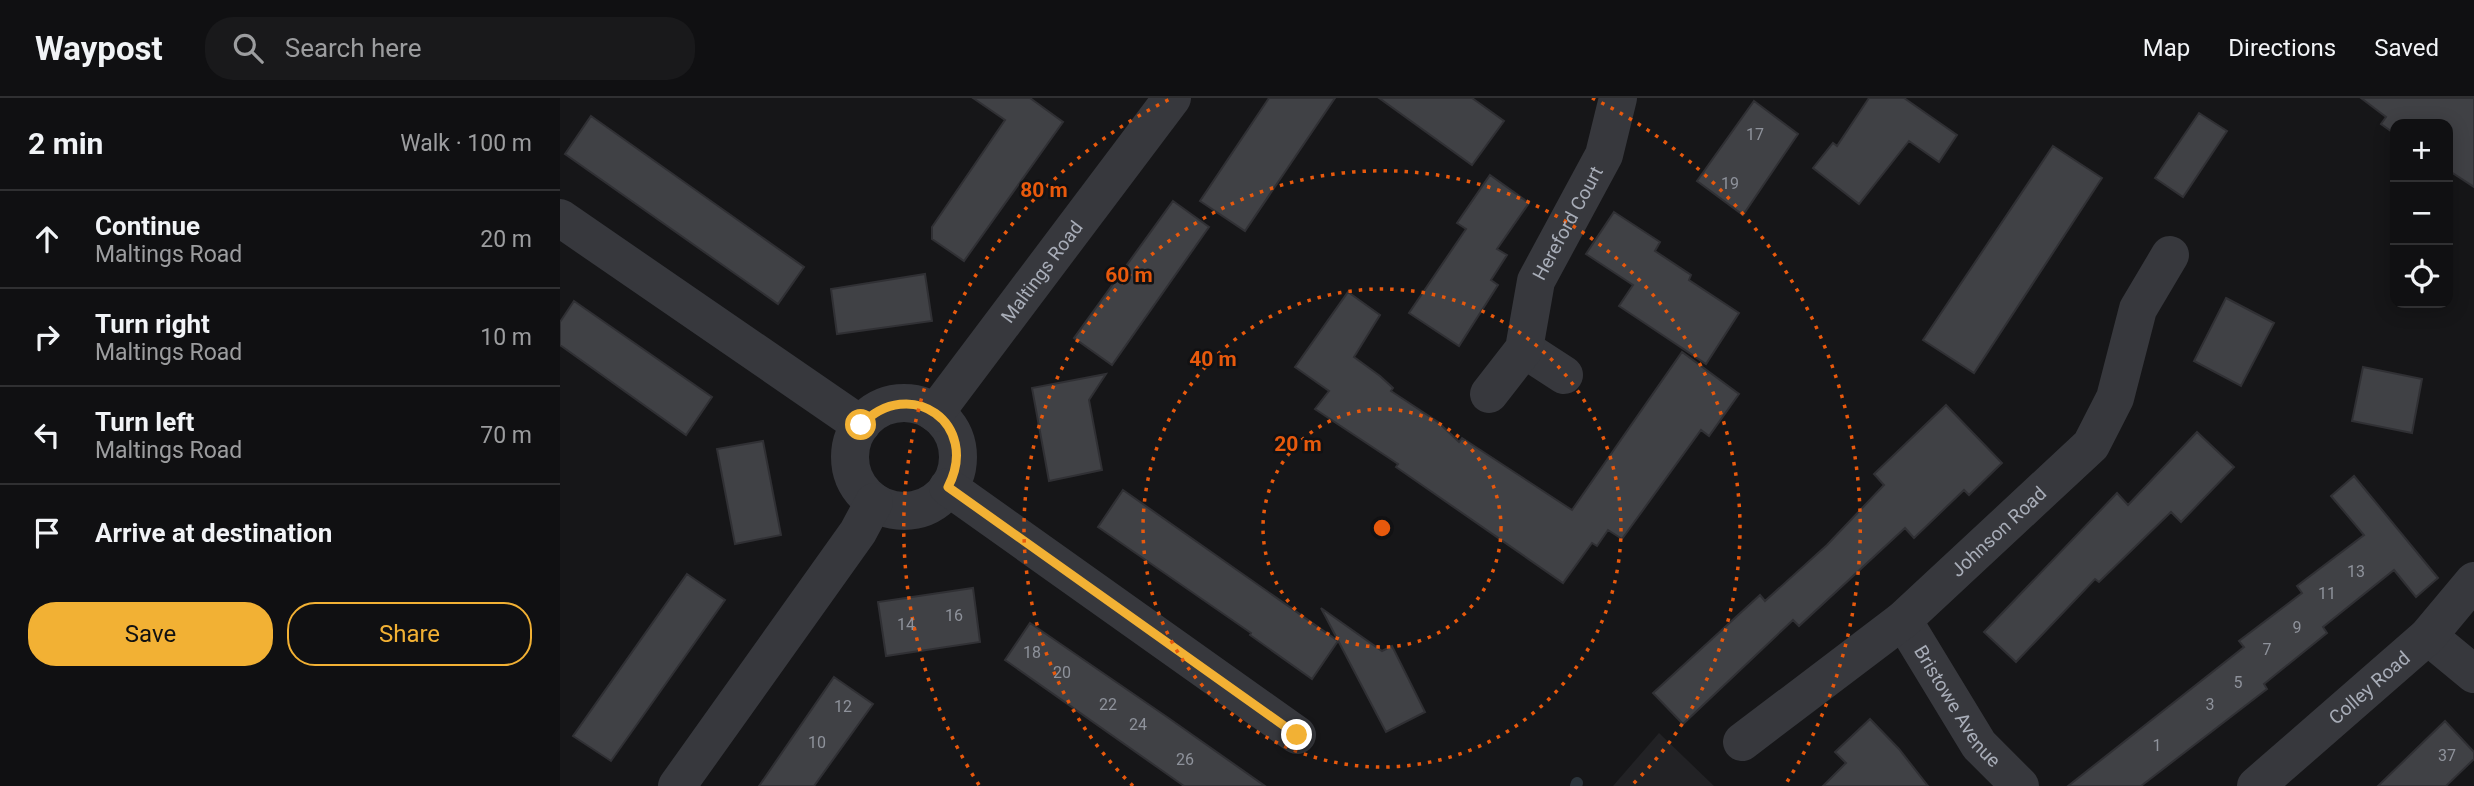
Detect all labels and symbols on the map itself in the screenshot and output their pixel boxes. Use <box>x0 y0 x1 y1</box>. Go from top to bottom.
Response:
house number: 17 <box>1746 125 1764 144</box>
street label: Hereford Court <box>1528 162 1608 284</box>
house number: 19 <box>1721 174 1739 193</box>
text: 80 m <box>1020 178 1068 202</box>
street label: Maltings Road <box>996 216 1088 327</box>
text: 60 m <box>1105 263 1153 287</box>
text: 40 m <box>1189 347 1237 371</box>
route start <box>845 409 876 440</box>
text: 20 m <box>1274 432 1322 456</box>
street label: Johnson Road <box>1946 482 2051 582</box>
centre of rings <box>1370 516 1394 540</box>
house number: 13 <box>2347 562 2365 581</box>
house number: 11 <box>2318 584 2336 603</box>
house number: 16 <box>945 606 963 625</box>
house number: 14 <box>897 615 915 634</box>
house number: 9 <box>2293 618 2302 637</box>
house number: 7 <box>2263 640 2272 659</box>
street label: Bristowe Avenue <box>1909 641 2005 772</box>
house number: 18 <box>1023 643 1041 662</box>
street label: Colley Road <box>2324 646 2415 729</box>
house number: 20 <box>1053 663 1071 682</box>
house number: 5 <box>2234 673 2243 692</box>
house number: 22 <box>1099 695 1117 714</box>
house number: 3 <box>2206 695 2215 714</box>
house number: 12 <box>834 697 852 716</box>
house number: 24 <box>1129 715 1147 734</box>
route end <box>1281 719 1312 750</box>
house number: 10 <box>808 733 826 752</box>
house number: 1 <box>2153 736 2162 755</box>
house number: 37 <box>2438 746 2456 765</box>
house number: 26 <box>1176 750 1194 769</box>

